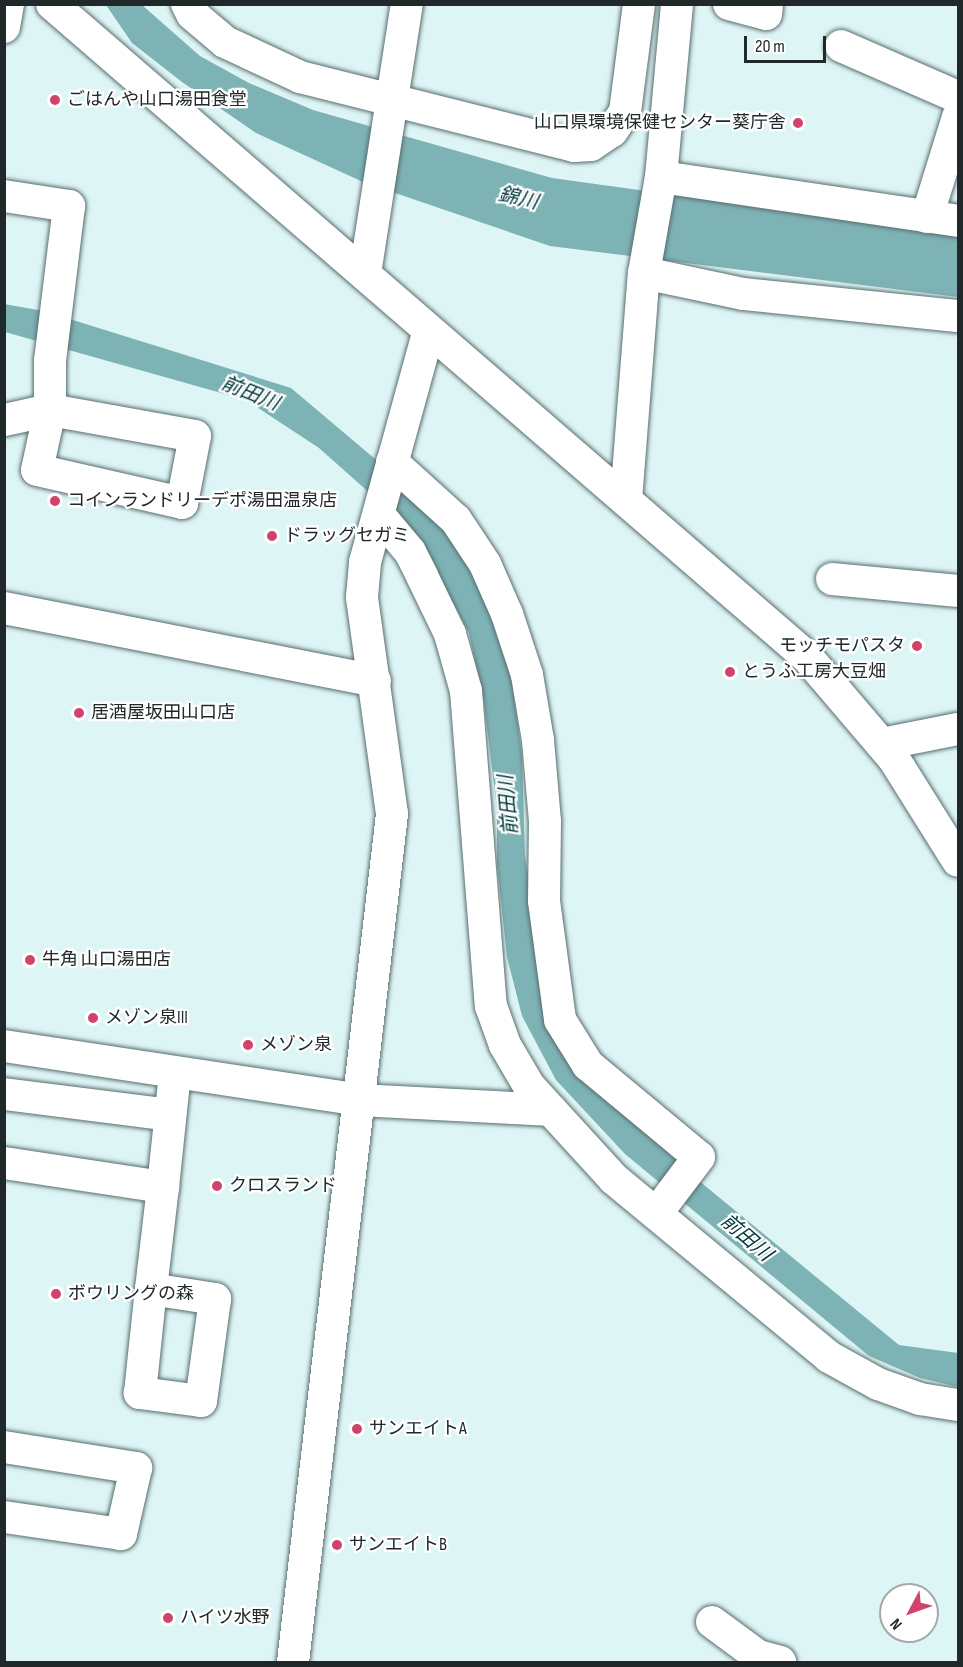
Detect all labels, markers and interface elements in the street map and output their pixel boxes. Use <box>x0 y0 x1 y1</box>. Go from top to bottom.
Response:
scale bar <box>747 24 830 62</box>
text: 20 m <box>755 36 785 57</box>
place label: ごはんや山口湯田食堂 <box>67 89 247 111</box>
marker: ごはんや山口湯田食堂 <box>48 93 62 107</box>
place label: 山口県環境保健センター葵庁舎 <box>534 112 786 134</box>
marker: 山口県環境保健センター葵庁舎 <box>791 116 805 130</box>
water label: 錦川 <box>496 183 540 215</box>
water label: 前田川 <box>218 372 282 416</box>
place label: コインランドリーデポ湯田温泉店 <box>67 490 337 512</box>
marker: コインランドリーデポ湯田温泉店 <box>48 494 62 508</box>
place label: ドラッグセガミ <box>284 525 410 547</box>
marker: ドラッグセガミ <box>265 529 279 543</box>
place label: モッチモパスタ <box>779 635 905 657</box>
marker: モッチモパスタ <box>910 639 924 653</box>
place label: とうふ工房大豆畑 <box>742 661 886 683</box>
marker: とうふ工房大豆畑 <box>723 665 737 679</box>
place label: 居酒屋坂田山口店 <box>91 702 235 724</box>
marker: 居酒屋坂田山口店 <box>72 706 86 720</box>
water label: 前田川 <box>494 774 524 836</box>
place label: 牛角 山口湯田店 <box>42 949 171 971</box>
marker: 牛角 山口湯田店 <box>23 953 37 967</box>
place label: メゾン泉III <box>105 1007 188 1029</box>
marker: メゾン泉III <box>86 1011 100 1025</box>
place label: メゾン泉 <box>260 1034 332 1056</box>
marker: メゾン泉 <box>241 1038 255 1052</box>
place label: クロスランド <box>229 1175 337 1197</box>
marker: クロスランド <box>210 1179 224 1193</box>
water label: 前田川 <box>715 1209 777 1267</box>
place label: ボウリングの森 <box>68 1283 194 1305</box>
marker: ボウリングの森 <box>49 1287 63 1301</box>
place label: サンエイトA <box>369 1418 467 1440</box>
marker: サンエイトA <box>350 1422 364 1436</box>
place label: サンエイトB <box>349 1534 447 1556</box>
marker: サンエイトB <box>330 1538 344 1552</box>
north arrow <box>879 1583 939 1643</box>
place label: ハイツ水野 <box>180 1607 270 1629</box>
marker: ハイツ水野 <box>161 1611 175 1625</box>
text: N <box>887 1614 907 1633</box>

